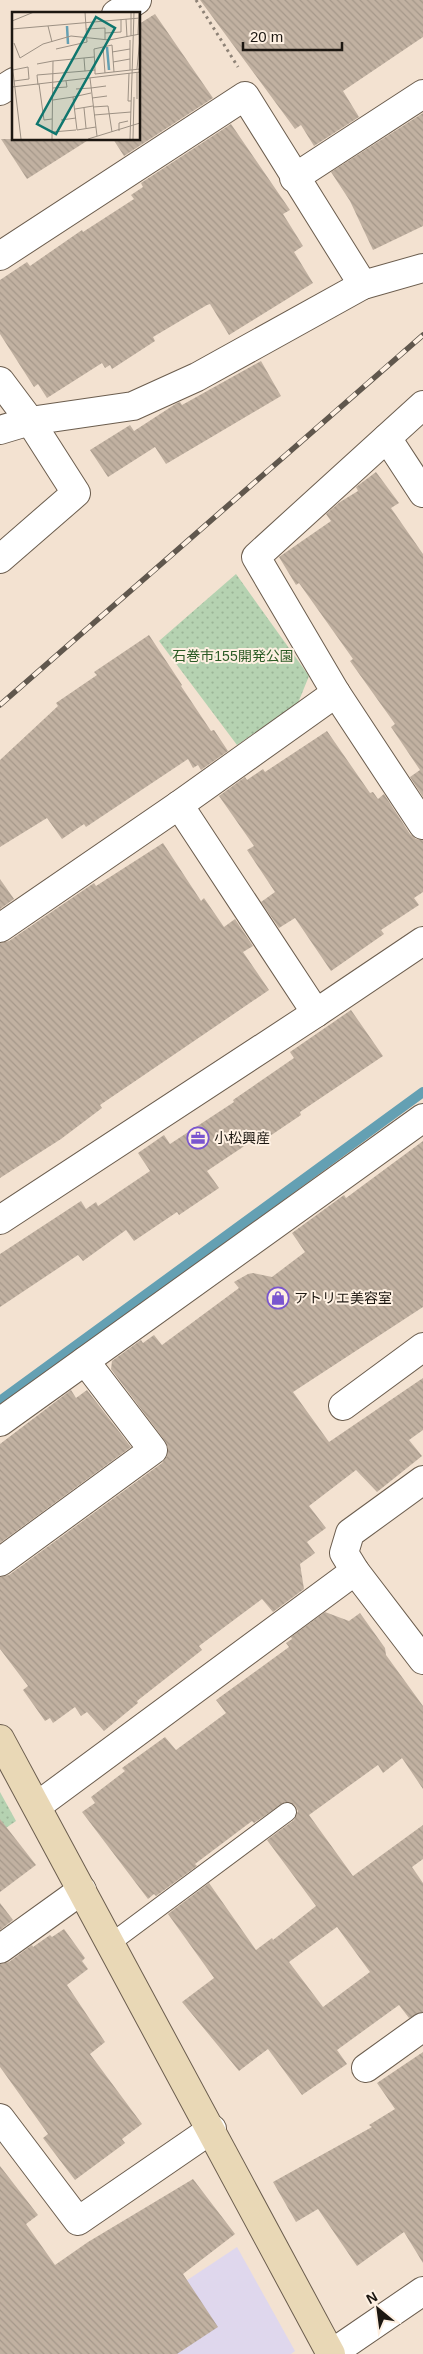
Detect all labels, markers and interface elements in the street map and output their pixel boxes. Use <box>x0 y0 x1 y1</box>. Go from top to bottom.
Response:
inset map <box>12 12 140 140</box>
scale bar <box>243 20 342 52</box>
text: 20 m <box>250 28 283 45</box>
park label: 石巻市155開発公園 <box>172 648 294 664</box>
office icon: 小松興産 <box>186 1126 210 1150</box>
place label: 小松興産 <box>214 1130 270 1146</box>
shop icon: アトリエ美容室 <box>266 1286 290 1310</box>
place label: アトリエ美容室 <box>294 1290 392 1306</box>
north arrow <box>353 2284 403 2334</box>
text: N <box>363 2288 380 2307</box>

